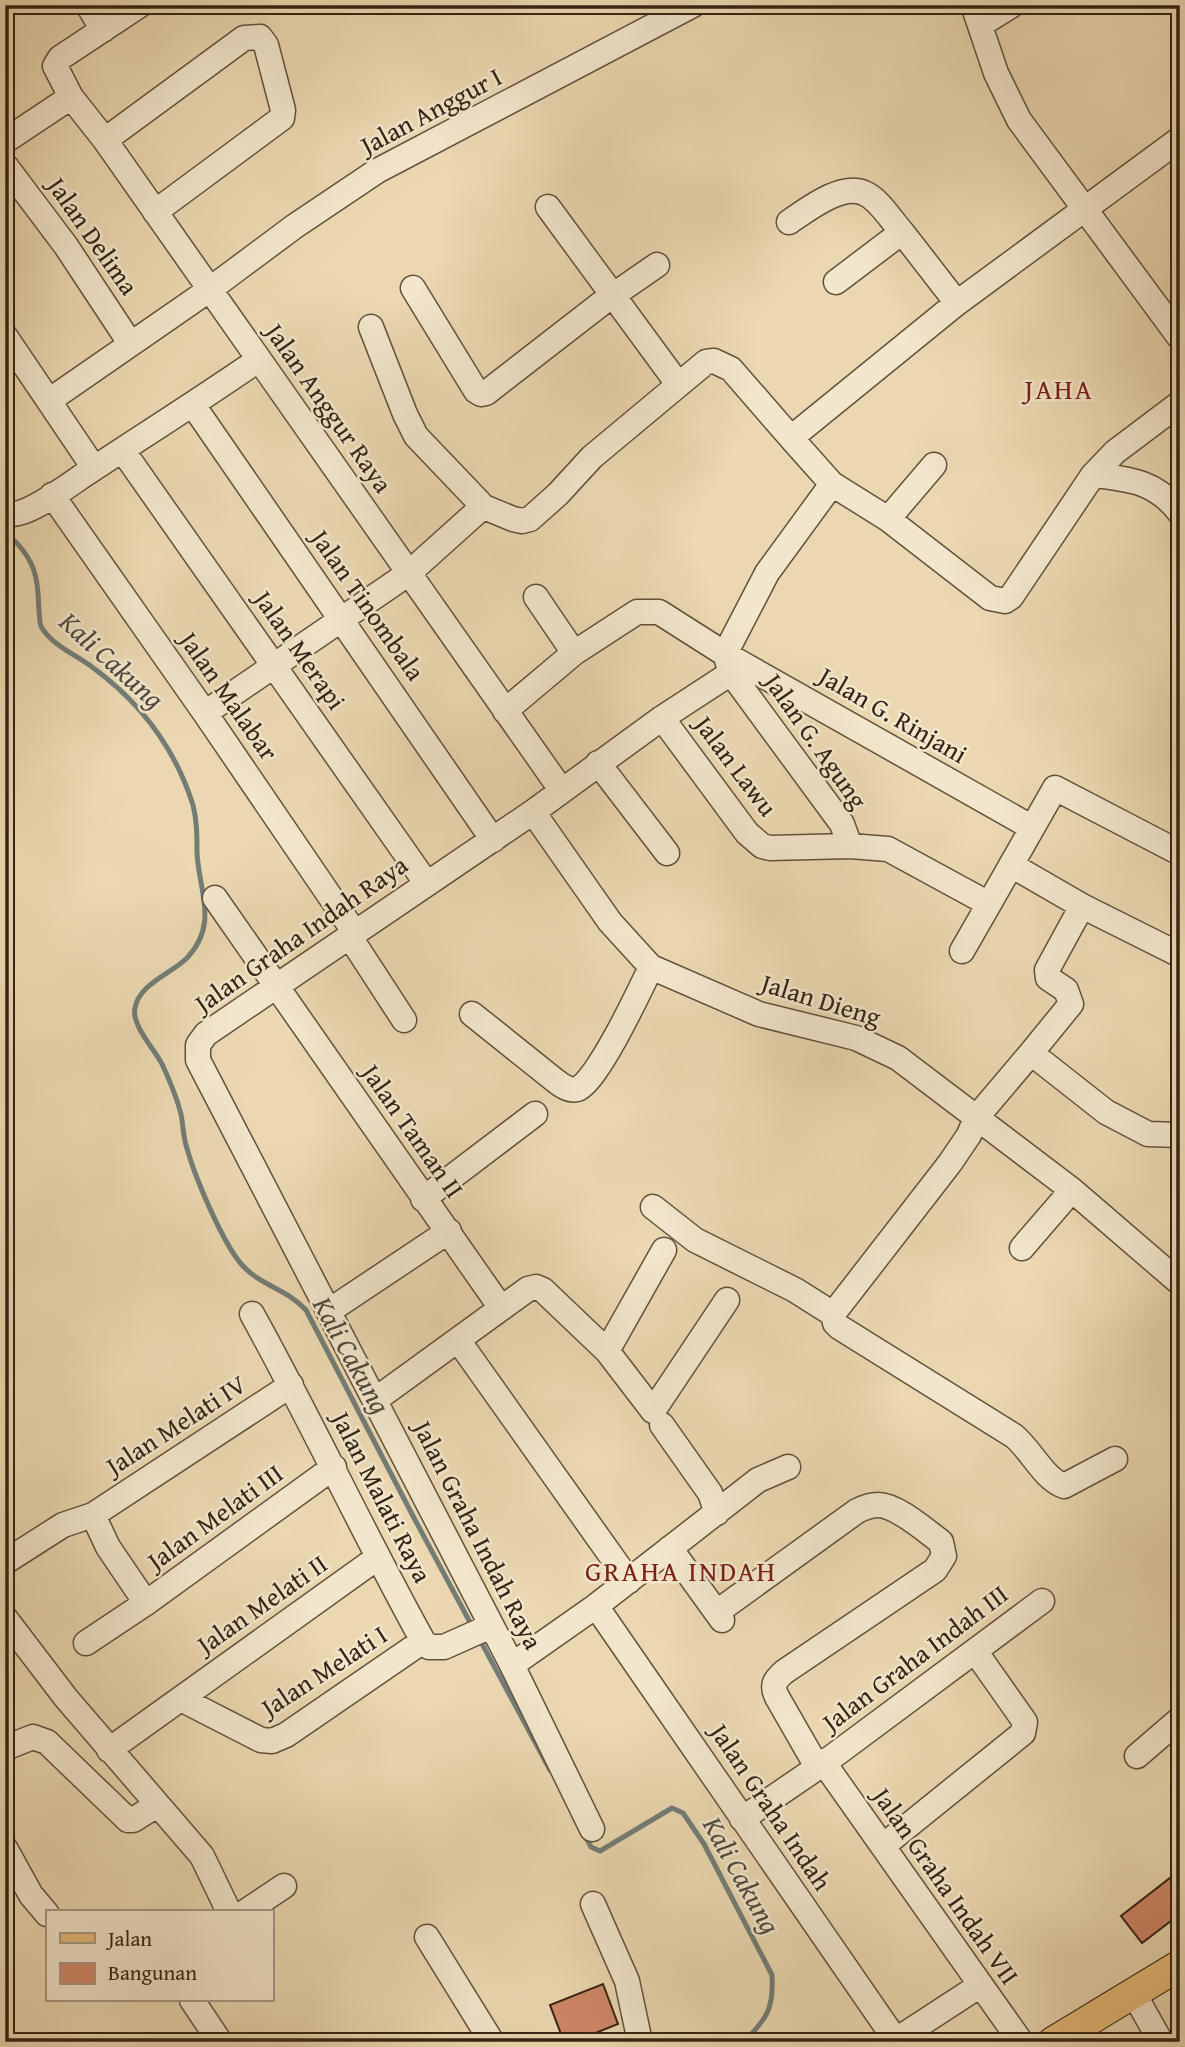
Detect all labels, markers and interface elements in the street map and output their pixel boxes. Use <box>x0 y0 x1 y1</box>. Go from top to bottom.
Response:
street label: Jalan Anggur I <box>350 57 508 166</box>
street label: Jalan Delima <box>37 166 149 303</box>
street label: Jalan Anggur Raya <box>255 312 403 501</box>
district label: JAHA <box>1021 368 1094 409</box>
street label: Jalan Tinombala <box>300 519 435 689</box>
street label: Jalan Merapi <box>243 580 356 717</box>
water label: Kali Cakung <box>50 601 174 718</box>
street label: Jalan Malabar <box>169 621 289 769</box>
street label: Jalan G. Rinjani <box>809 655 975 773</box>
street label: Jalan G. Agung <box>753 662 878 817</box>
street label: Jalan Lawu <box>684 705 787 824</box>
street label: Jalan Graha Indah Raya <box>184 845 416 1024</box>
street label: Jalan Dieng <box>754 962 886 1036</box>
street label: Jalan Taman II <box>351 1053 474 1206</box>
water label: Kali Cakung <box>303 1288 402 1421</box>
street label: Jalan Melati IV <box>95 1364 254 1486</box>
street label: Jalan Malati Raya <box>321 1402 443 1590</box>
street label: Jalan Graha Indah Raya <box>402 1411 553 1657</box>
street label: Jalan Melati III <box>136 1454 291 1581</box>
street label: Jalan Melati II <box>186 1544 335 1665</box>
district label: GRAHA INDAH <box>585 1550 777 1591</box>
street label: Jalan Graha Indah III <box>811 1575 1016 1742</box>
street label: Jalan Melati I <box>250 1615 395 1728</box>
street label: Jalan Graha Indah <box>699 1713 842 1899</box>
street label: Jalan Graha Indah VII <box>862 1777 1029 1992</box>
water label: Kali Cakung <box>693 1808 792 1941</box>
legend <box>46 1910 273 2002</box>
text: Jalan <box>105 1923 152 1954</box>
text: Bangunan <box>108 1957 197 1988</box>

